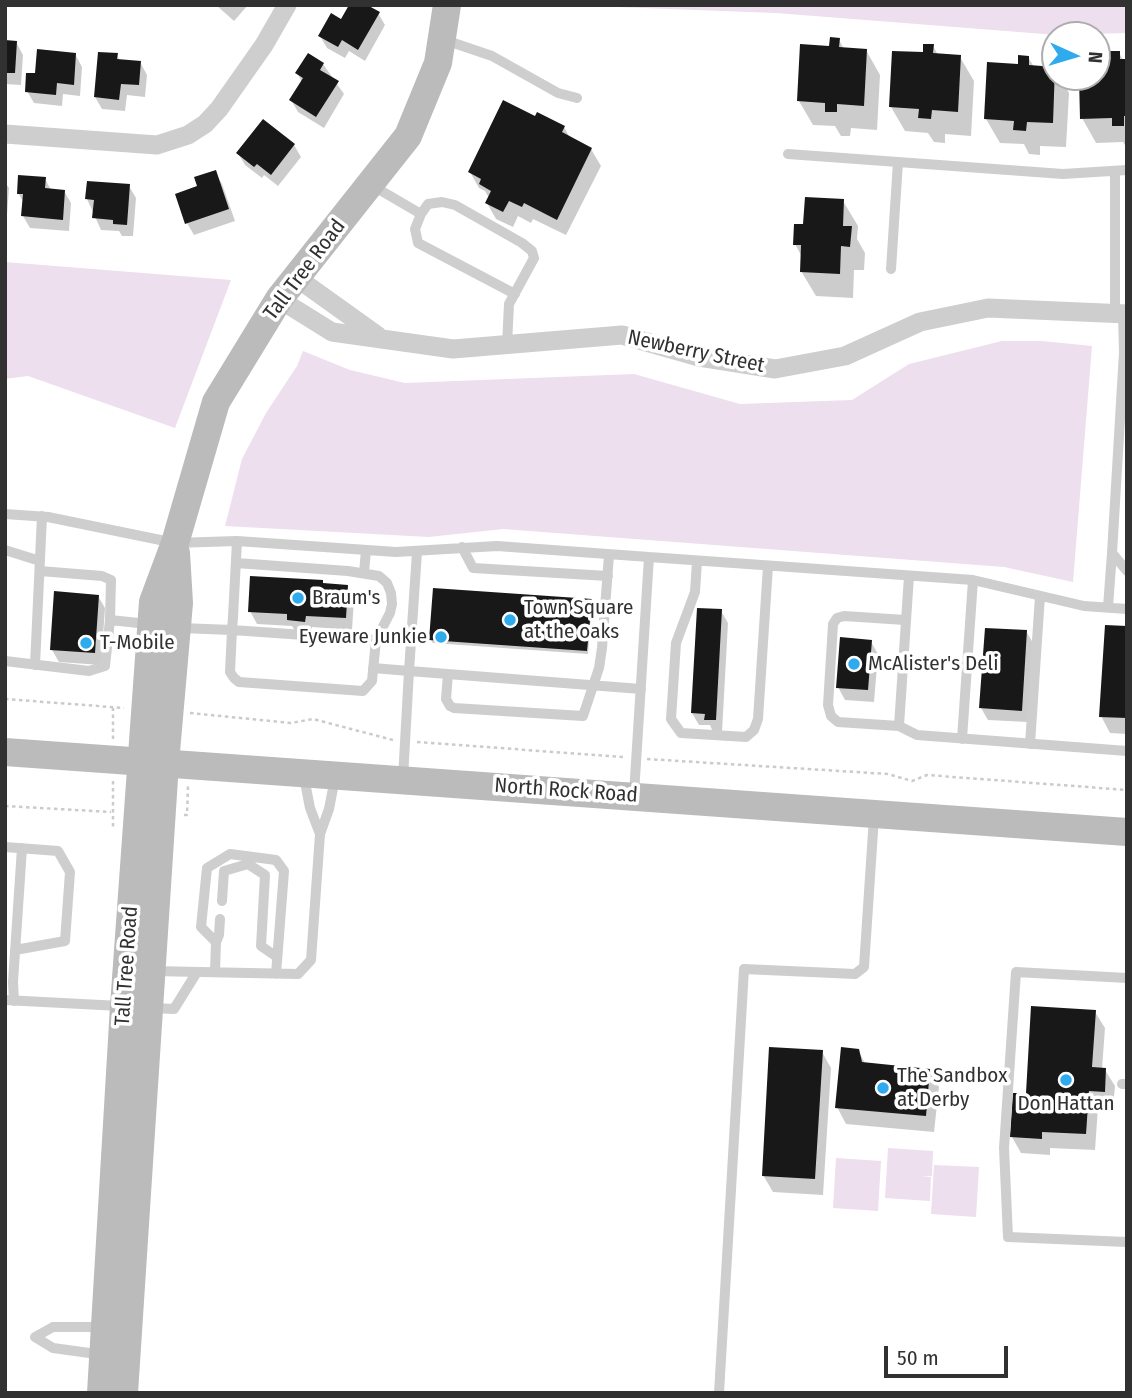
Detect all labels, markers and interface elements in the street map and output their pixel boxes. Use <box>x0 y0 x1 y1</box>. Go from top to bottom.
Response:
north arrow <box>1041 21 1111 91</box>
text: N <box>1084 51 1107 64</box>
street label: Tall Tree Road <box>259 215 351 325</box>
street label: Newberry Street <box>625 325 767 379</box>
place label: Braum's <box>312 585 380 611</box>
marker: Braum's <box>290 590 306 606</box>
place label: Town Square at the oaks <box>524 595 633 645</box>
marker: Town Square at the oaks <box>502 612 518 628</box>
place label: Eyeware Junkie <box>299 624 427 650</box>
marker: Eyeware Junkie <box>433 629 449 645</box>
place label: T-Mobile <box>100 630 175 656</box>
marker: T-Mobile <box>78 635 94 651</box>
place label: McAlister's Deli <box>868 651 998 677</box>
marker: McAlister's Deli <box>846 656 862 672</box>
street label: North Rock Road <box>494 773 638 809</box>
street label: Tall Tree Road <box>110 905 144 1027</box>
place label: The Sandbox at Derby <box>897 1063 1007 1113</box>
marker: Don Hattan <box>1058 1072 1074 1088</box>
marker: The Sandbox at Derby <box>875 1080 891 1096</box>
place label: Don Hattan <box>1017 1091 1115 1117</box>
scale bar <box>887 1332 1011 1376</box>
text: 50 m <box>897 1345 939 1371</box>

